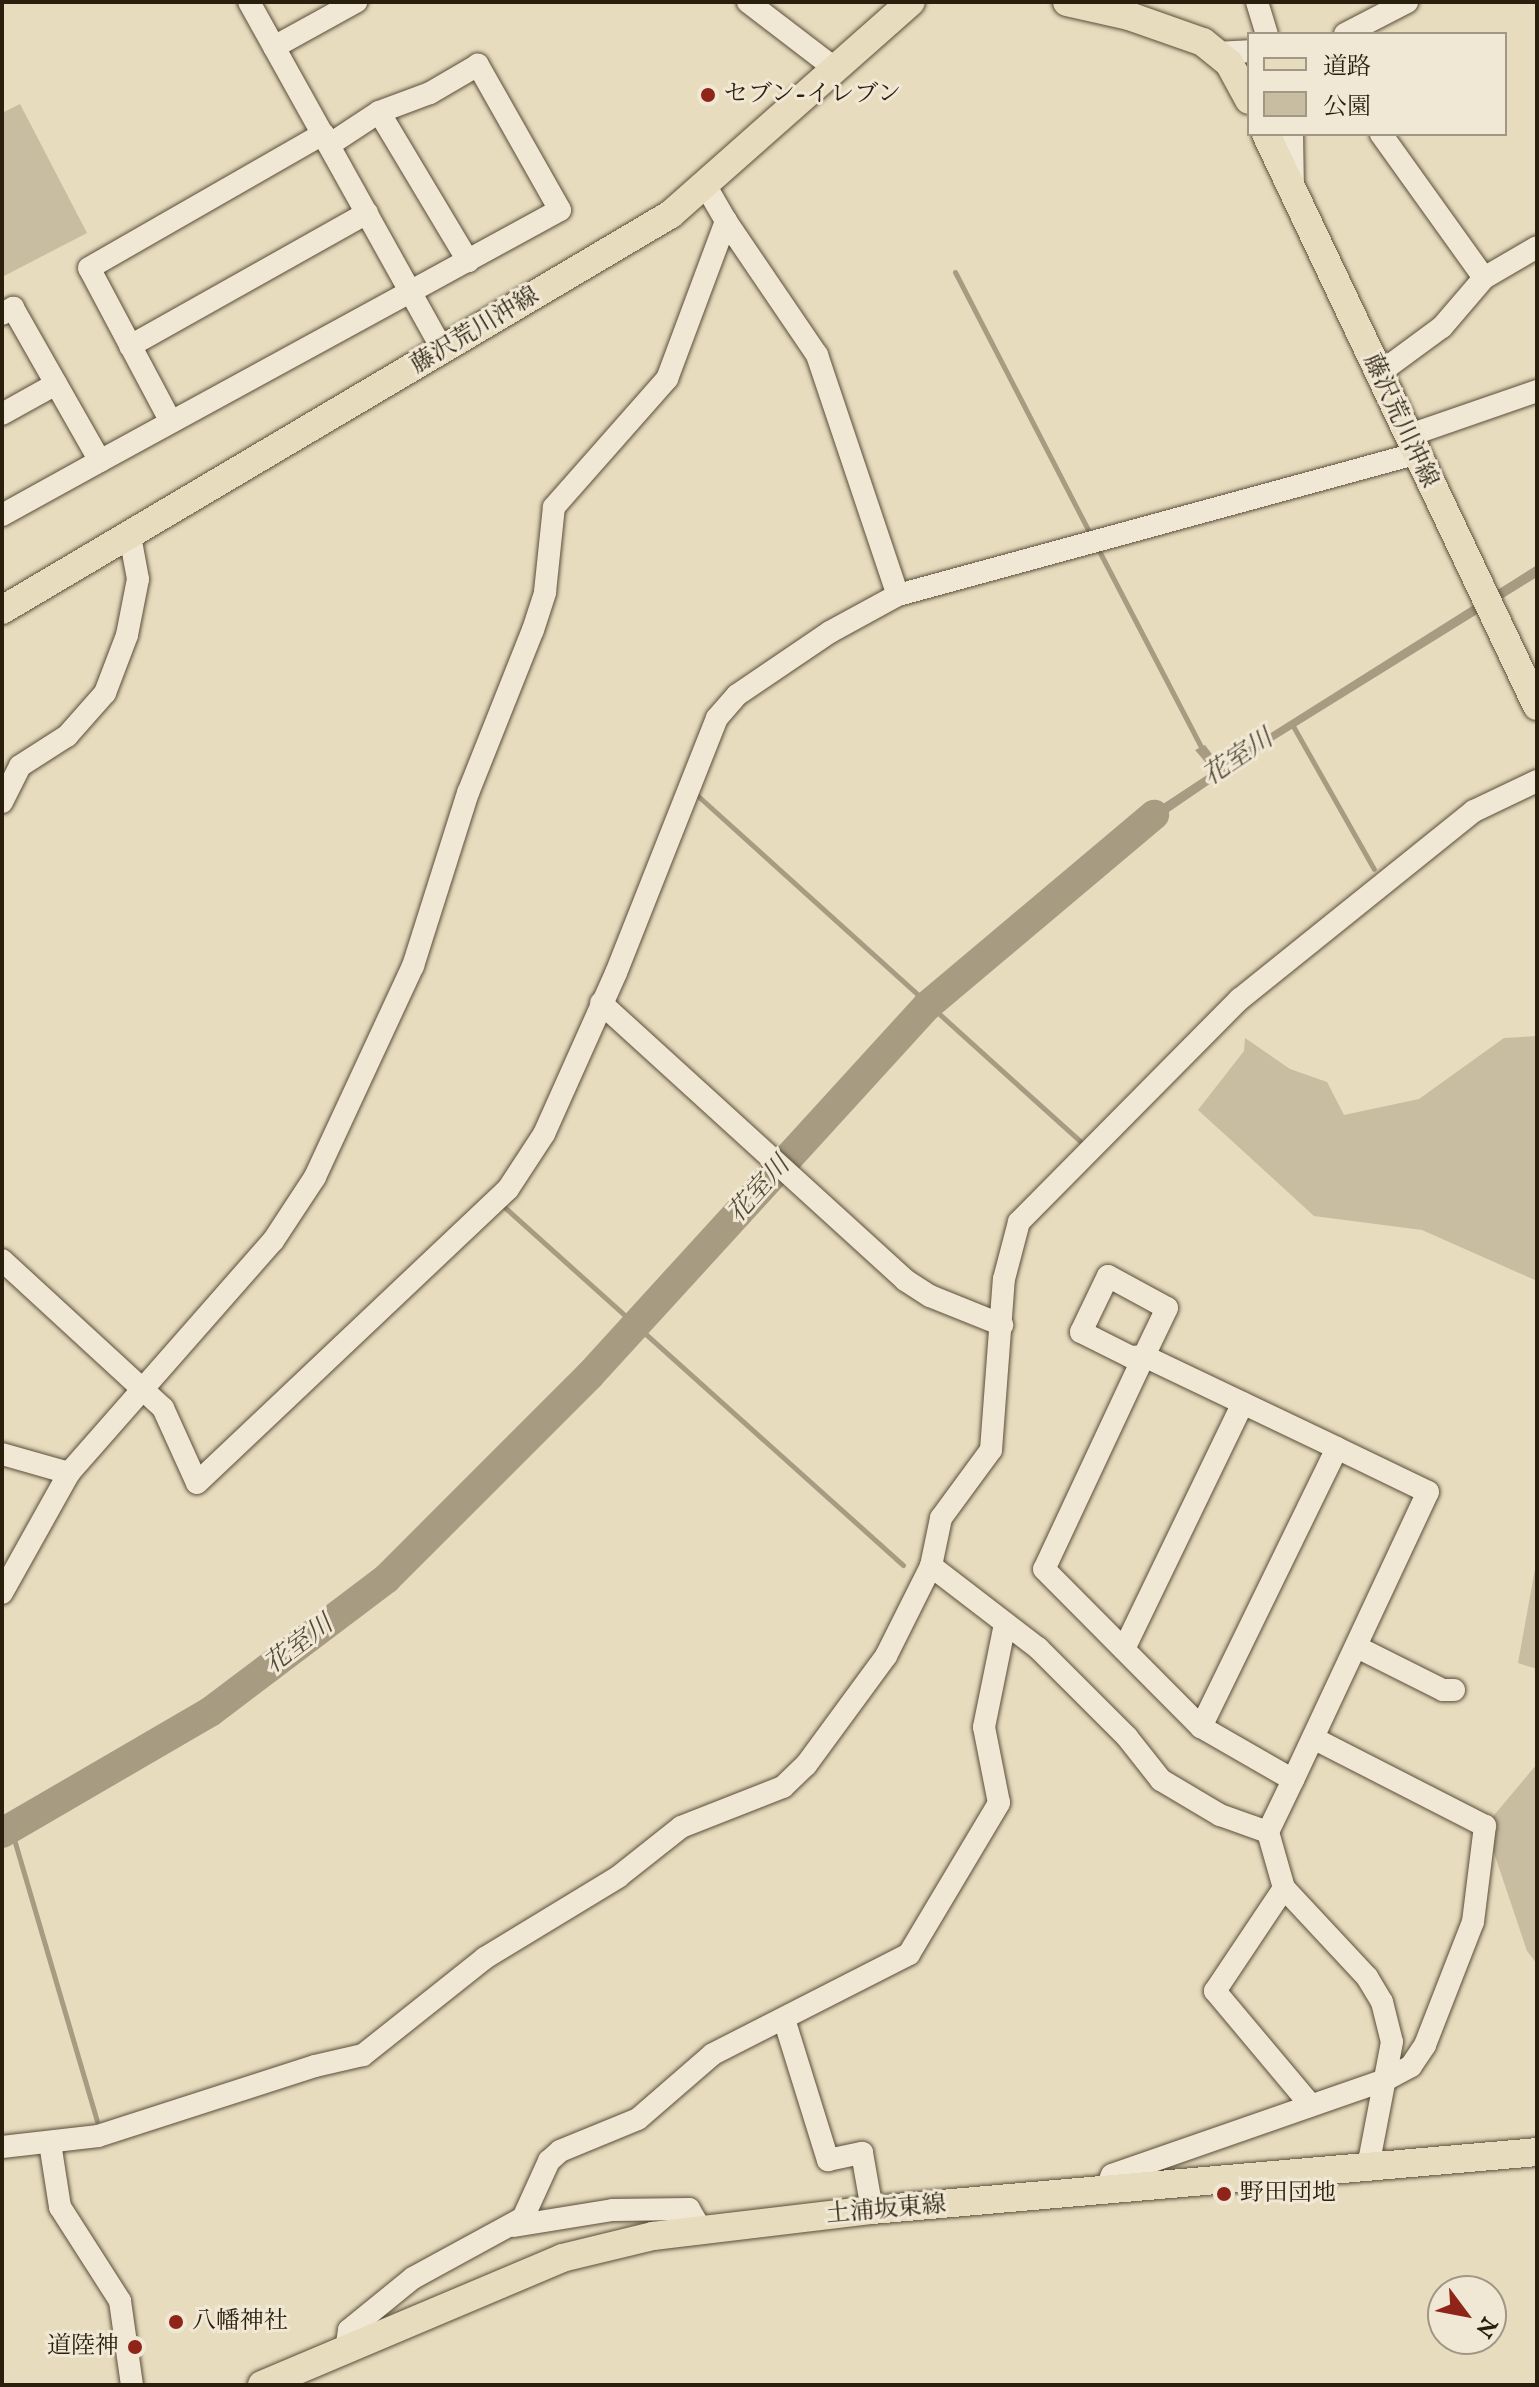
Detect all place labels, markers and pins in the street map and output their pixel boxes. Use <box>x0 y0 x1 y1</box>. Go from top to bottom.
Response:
place label: セブン-イレブン <box>724 81 903 109</box>
marker: セブン-イレブン <box>699 86 717 104</box>
place label: 野田団地 <box>1240 2180 1336 2208</box>
marker: 野田団地 <box>1215 2185 1233 2203</box>
place label: 八幡神社 <box>192 2308 288 2336</box>
marker: 八幡神社 <box>167 2313 185 2331</box>
place label: 道陸神 <box>47 2333 119 2361</box>
marker: 道陸神 <box>126 2338 144 2356</box>

